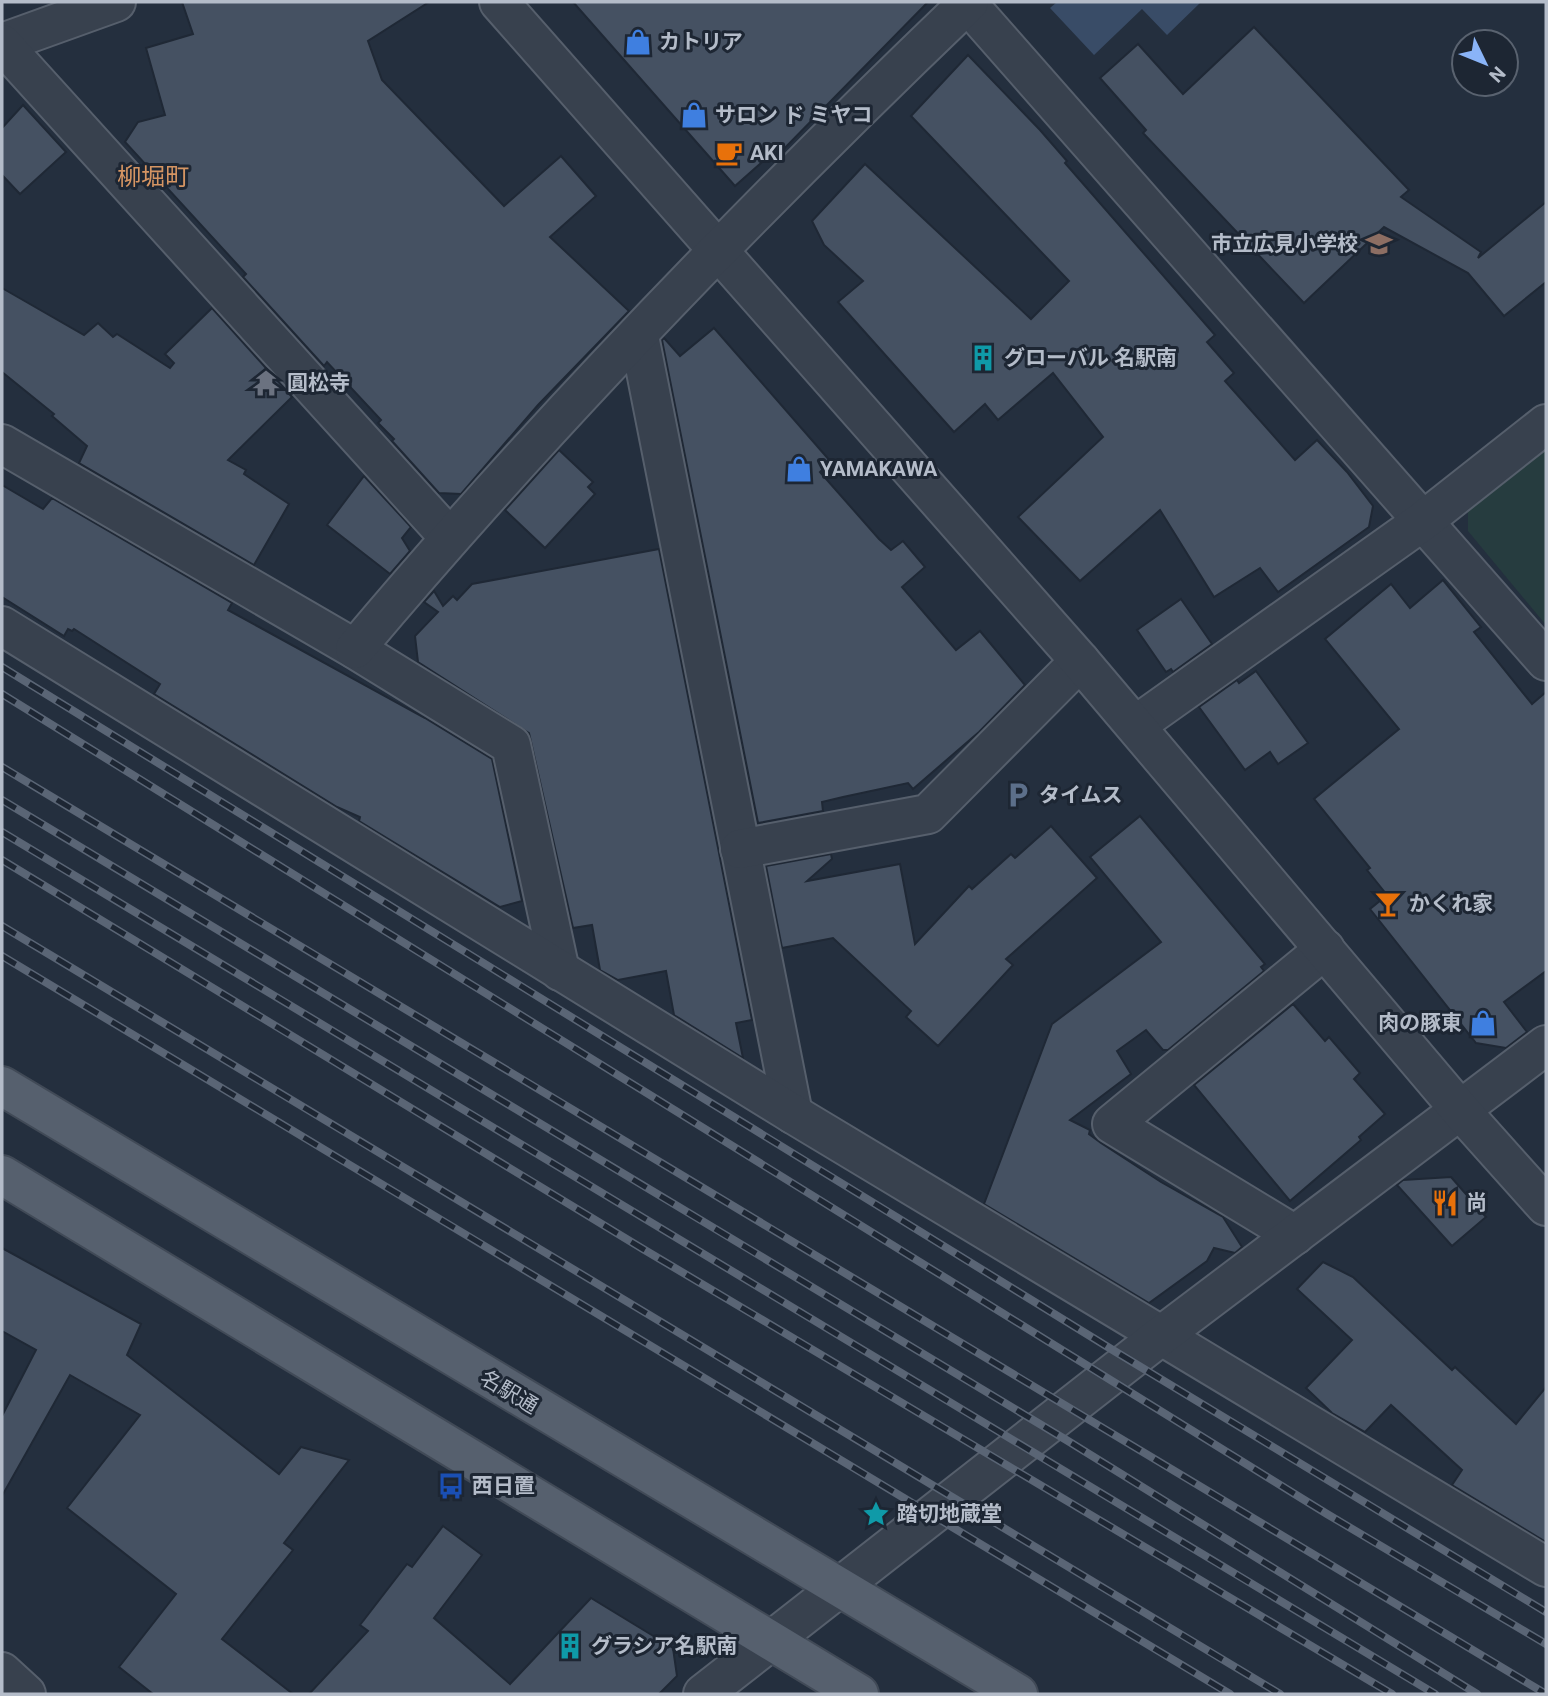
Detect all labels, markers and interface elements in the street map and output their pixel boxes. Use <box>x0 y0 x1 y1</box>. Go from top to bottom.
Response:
shop icon: カトリア <box>623 27 653 57</box>
north arrow <box>1450 28 1520 98</box>
place label: カトリア <box>659 30 743 54</box>
text: N <box>1484 62 1510 87</box>
shop icon: サロン ド ミヤコ <box>679 100 709 130</box>
place label: サロン ド ミヤコ <box>715 103 872 127</box>
cafe icon: AKI <box>714 138 744 168</box>
place label: AKI <box>750 141 784 165</box>
district label: 柳堀町 <box>117 163 189 191</box>
school or university icon: 市立広見小学校 <box>1364 229 1394 259</box>
place label: 市立広見小学校 <box>1211 232 1358 256</box>
building icon: グローバル 名駅南 <box>968 343 998 373</box>
place label: グローバル 名駅南 <box>1004 346 1177 370</box>
temple icon: 圓松寺 <box>251 368 281 398</box>
place label: 圓松寺 <box>287 371 350 395</box>
shop icon: YAMAKAWA <box>784 454 814 484</box>
place label: YAMAKAWA <box>820 457 938 481</box>
parking icon: タイムス <box>1003 780 1033 810</box>
place label: タイムス <box>1039 783 1123 807</box>
bar icon: かくれ家 <box>1373 889 1403 919</box>
place label: かくれ家 <box>1409 892 1493 916</box>
shop icon: 肉の豚東 <box>1468 1008 1498 1038</box>
place label: 肉の豚東 <box>1378 1011 1462 1035</box>
restaurant icon: 尚 <box>1430 1188 1460 1218</box>
place label: 尚 <box>1466 1191 1487 1215</box>
street label: 名駅通 <box>476 1365 542 1419</box>
bus stop icon: 西日置 <box>436 1471 466 1501</box>
place label: 西日置 <box>472 1474 535 1498</box>
place icon: 踏切地蔵堂 <box>861 1499 891 1529</box>
place label: 踏切地蔵堂 <box>897 1502 1002 1526</box>
building icon: グラシア名駅南 <box>555 1631 585 1661</box>
place label: グラシア名駅南 <box>591 1634 738 1658</box>

